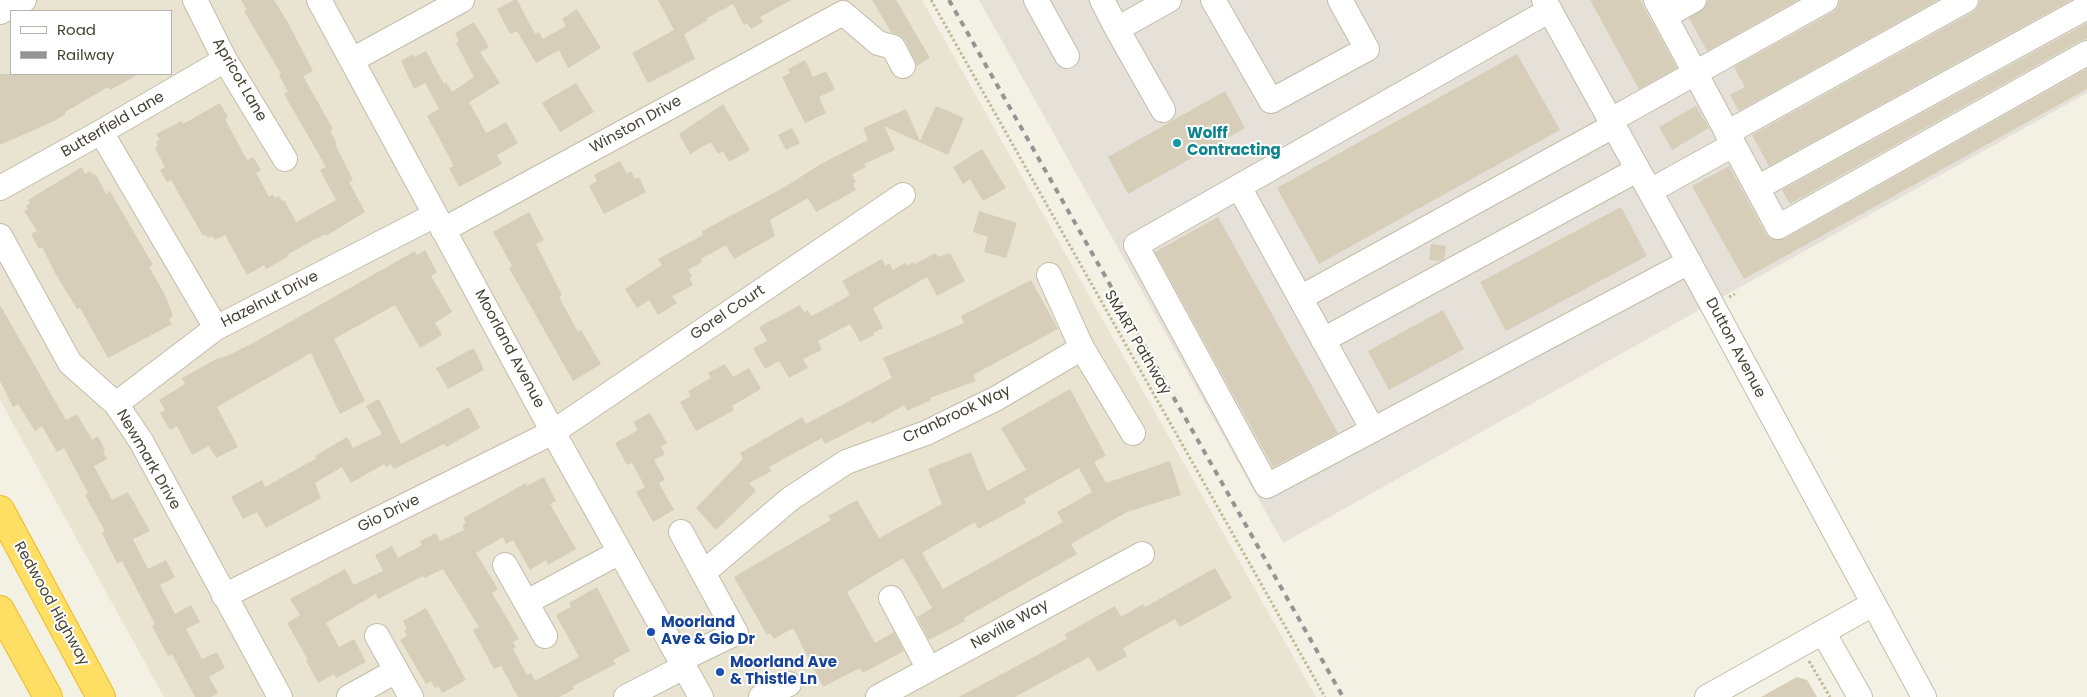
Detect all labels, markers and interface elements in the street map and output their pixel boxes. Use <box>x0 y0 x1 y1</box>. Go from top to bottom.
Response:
legend <box>10 10 172 75</box>
text: Road <box>57 19 96 40</box>
street label: Apricot Lane <box>208 35 270 125</box>
text: Railway <box>57 44 115 65</box>
street label: Butterfield Lane <box>58 88 168 162</box>
street label: Winston Drive <box>587 92 685 158</box>
place label: Wolff Contracting <box>1187 125 1281 160</box>
marker: Wolff Contracting <box>1171 137 1183 149</box>
street label: Hazelnut Drive <box>218 268 322 332</box>
street label: Gorel Court <box>687 282 769 344</box>
street label: Moorland Avenue <box>470 287 548 411</box>
street label: SMART Pathway <box>1100 287 1174 399</box>
street label: Dutton Avenue <box>1701 295 1769 401</box>
street label: Cranbrook Way <box>900 382 1014 448</box>
street label: Newmark Drive <box>112 407 184 513</box>
street label: Gio Drive <box>355 491 423 537</box>
street label: Redwood Highway <box>9 539 93 669</box>
street label: Neville Way <box>968 596 1052 654</box>
place label: Moorland Ave & Gio Dr <box>661 614 755 649</box>
marker: Moorland Ave & Gio Dr <box>645 626 657 638</box>
place label: Moorland Ave & Thistle Ln <box>730 654 837 689</box>
marker: Moorland Ave & Thistle Ln <box>714 666 726 678</box>

